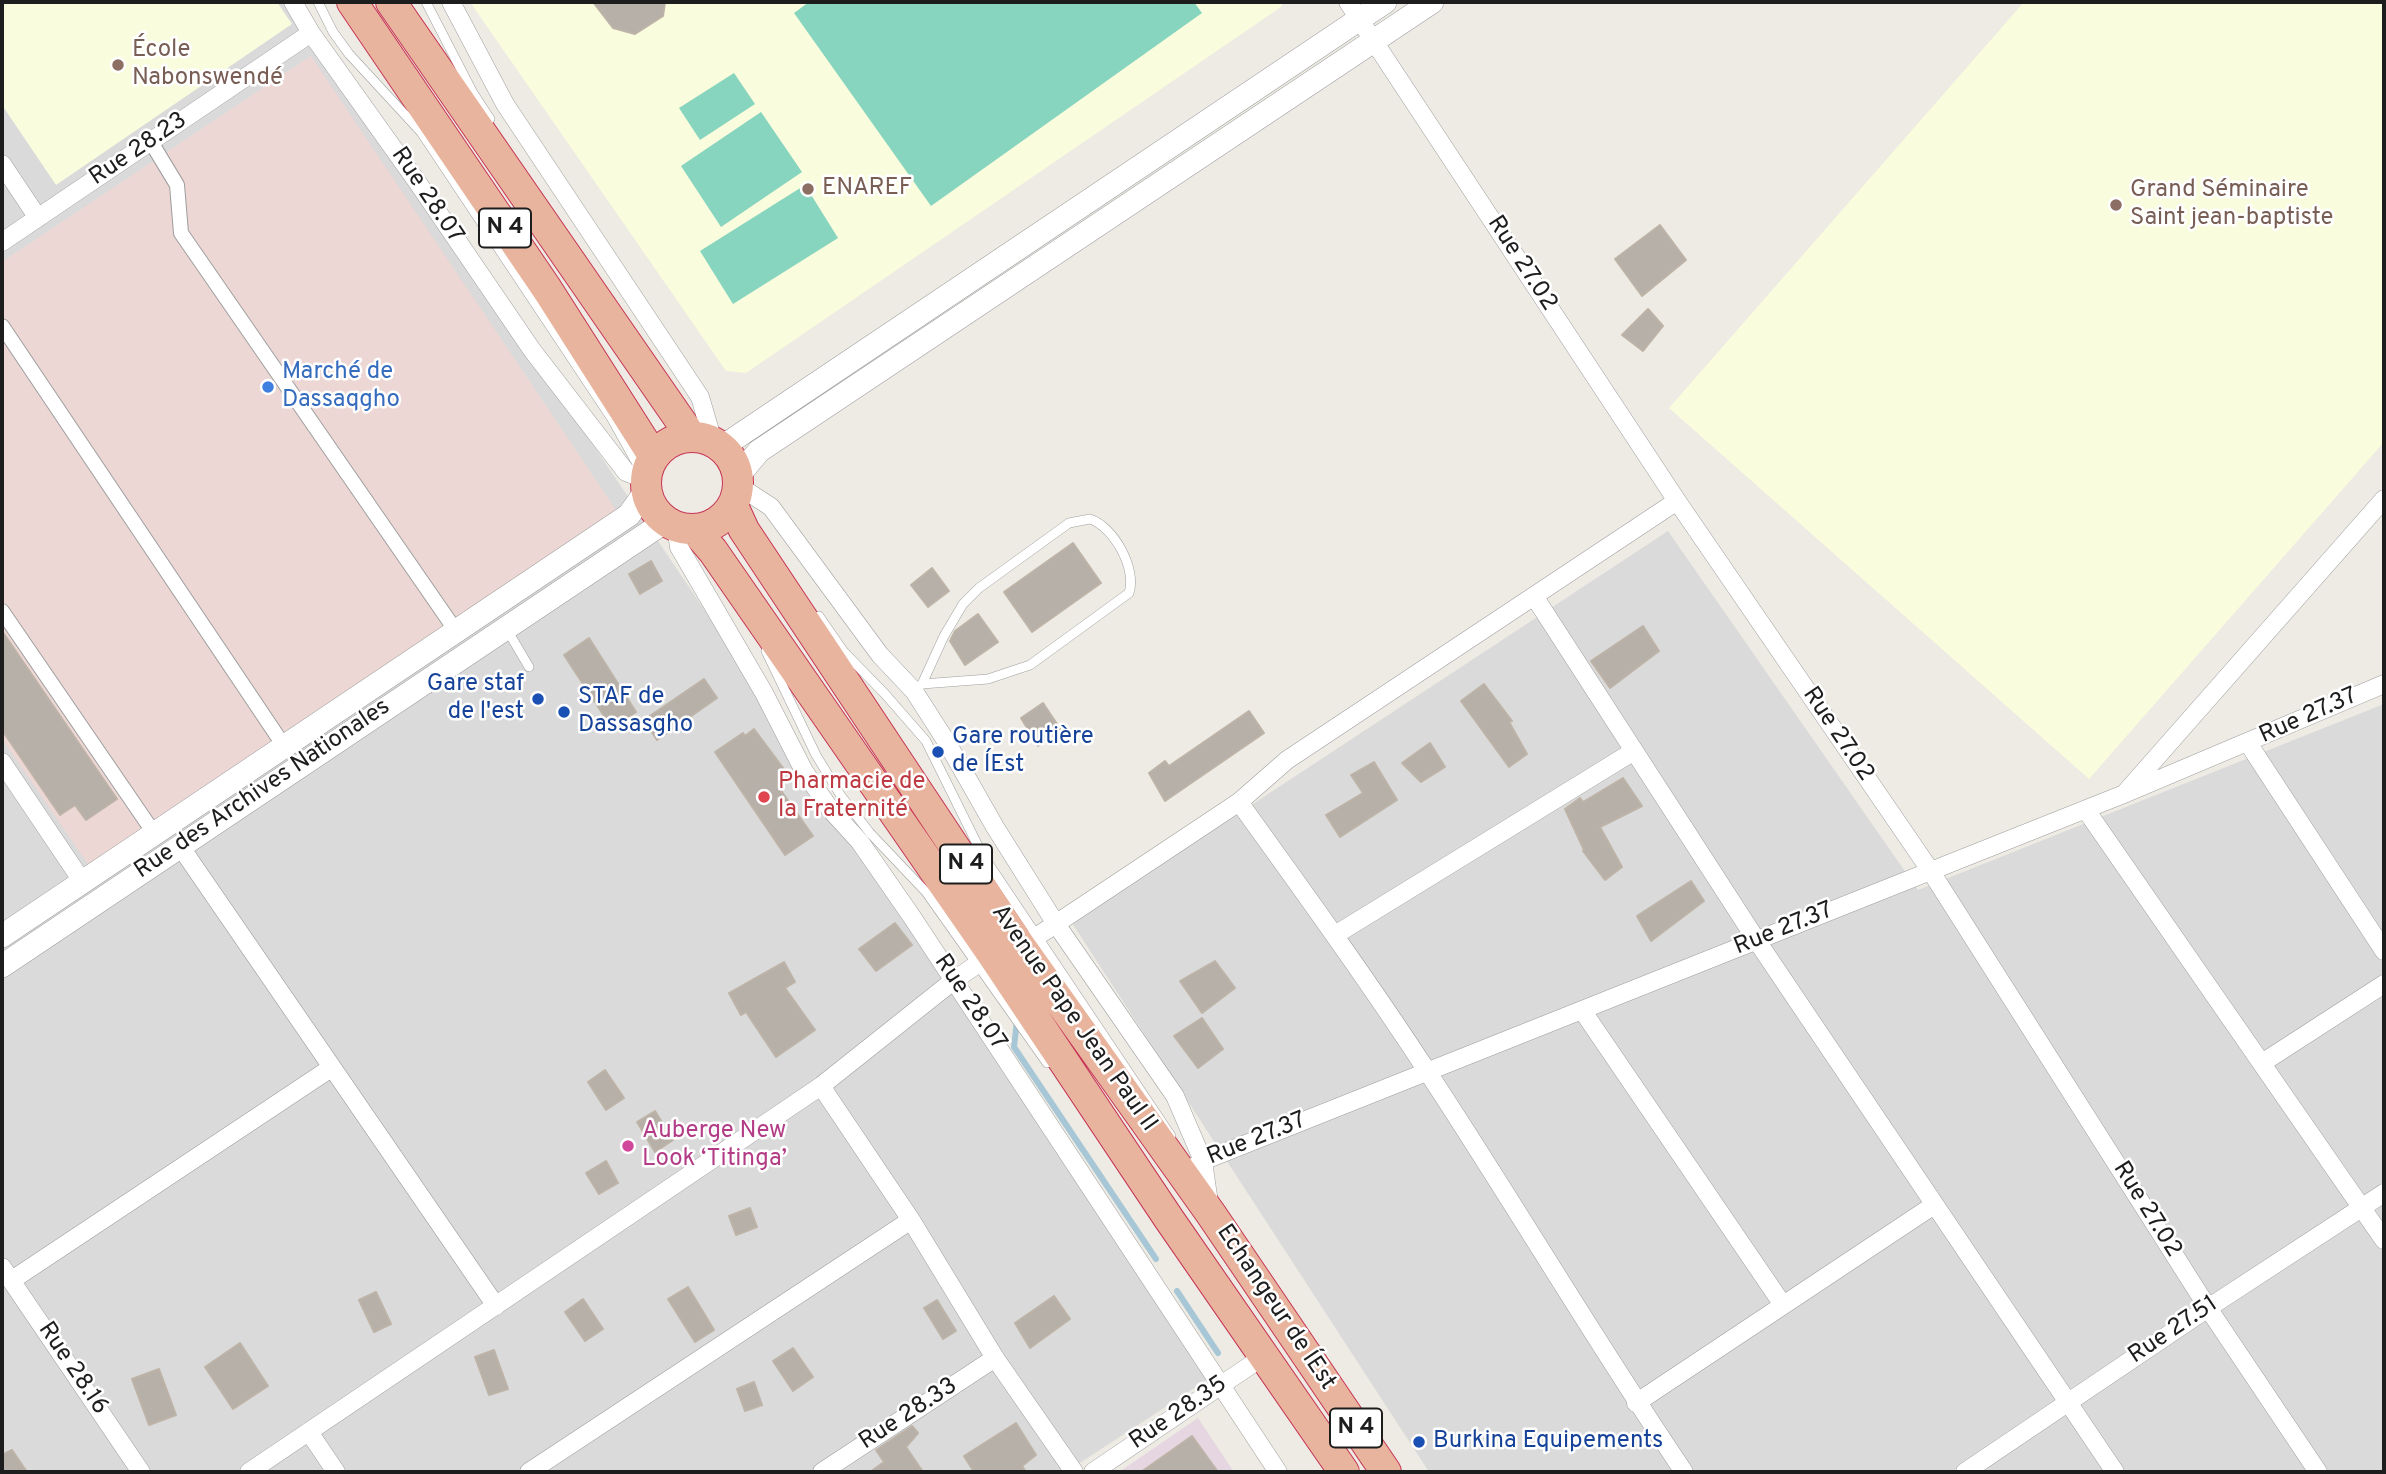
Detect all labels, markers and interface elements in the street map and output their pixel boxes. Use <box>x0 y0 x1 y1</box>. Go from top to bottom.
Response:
place label: École Nabonswendé <box>132 37 283 93</box>
marker: École Nabonswendé <box>110 57 126 73</box>
street label: Rue 28.23 <box>85 107 193 193</box>
street label: Rue 28.07 <box>383 143 469 249</box>
place label: ENAREF <box>822 175 912 203</box>
place label: Grand Séminaire Saint jean-baptiste <box>2130 177 2333 233</box>
marker: ENAREF <box>800 181 816 197</box>
marker: Grand Séminaire Saint jean-baptiste <box>2108 197 2124 213</box>
road number: N 4 <box>479 208 531 247</box>
street label: Rue 27.02 <box>1480 211 1562 317</box>
place label: Marché de Dassaqgho <box>282 359 400 415</box>
marker: Marché de Dassaqgho <box>260 379 276 395</box>
place label: Gare staf de l'est <box>427 671 524 727</box>
street label: Rue 27.02 <box>1795 682 1879 788</box>
street label: Rue 27.37 <box>2256 683 2362 751</box>
place label: STAF de Dassasgho <box>578 684 693 740</box>
marker: Gare staf de l'est <box>530 691 546 707</box>
street label: Rue des Archives Nationales <box>130 694 396 886</box>
marker: STAF de Dassasgho <box>556 704 572 720</box>
place label: Gare routière de l´Est <box>952 724 1094 780</box>
marker: Gare routière de l´Est <box>930 744 946 760</box>
place label: Pharmacie de la Fraternité <box>778 769 925 825</box>
marker: Pharmacie de la Fraternité <box>756 789 772 805</box>
road number: N 4 <box>940 844 992 884</box>
street label: Rue 27.37 <box>1730 897 1838 963</box>
street label: Avenue Pape Jean Paul II <box>984 900 1162 1138</box>
street label: Rue 28.07 <box>926 950 1012 1056</box>
street label: Rue 27.37 <box>1203 1107 1311 1173</box>
place label: Auberge New Look ‘Titinga’ <box>642 1118 787 1174</box>
marker: Auberge New Look ‘Titinga’ <box>620 1138 636 1154</box>
street label: Rue 27.02 <box>2105 1157 2187 1263</box>
street label: Echangeur de l´Est <box>1209 1220 1341 1396</box>
street label: Rue 27.51 <box>2124 1291 2224 1371</box>
street label: Rue 28.16 <box>31 1317 113 1421</box>
street label: Rue 28.35 <box>1125 1371 1233 1457</box>
street label: Rue 28.33 <box>855 1373 963 1457</box>
road number: N 4 <box>1330 1408 1382 1448</box>
place label: Burkina Equipements <box>1433 1428 1663 1456</box>
marker: Burkina Equipements <box>1411 1434 1427 1450</box>

